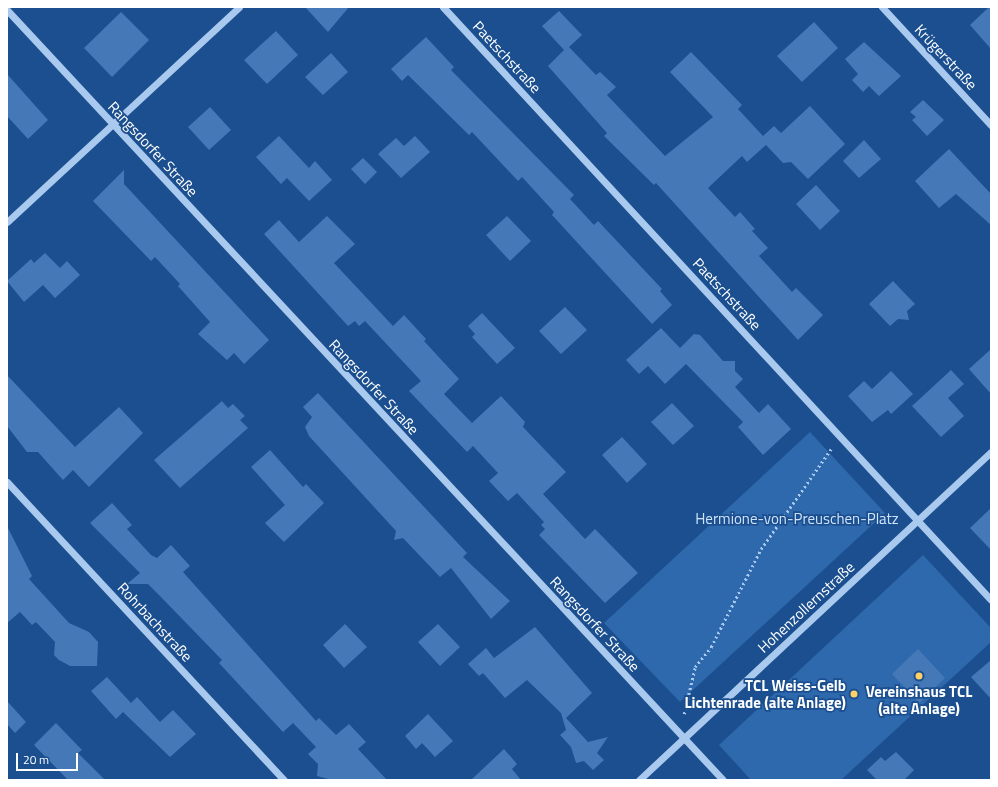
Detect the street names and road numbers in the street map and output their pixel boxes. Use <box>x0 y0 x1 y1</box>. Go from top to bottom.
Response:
street label: Paetschstraße <box>469 17 545 97</box>
street label: Krügerstraße <box>911 20 981 94</box>
street label: Rangsdorfer Straße <box>104 98 202 200</box>
street label: Paetschstraße <box>689 254 765 334</box>
street label: Rangsdorfer Straße <box>325 336 423 438</box>
street label: Hohenzollernstraße <box>754 558 858 656</box>
street label: Rangsdorfer Straße <box>546 573 644 675</box>
street label: Rohrbachstraße <box>114 579 196 665</box>

